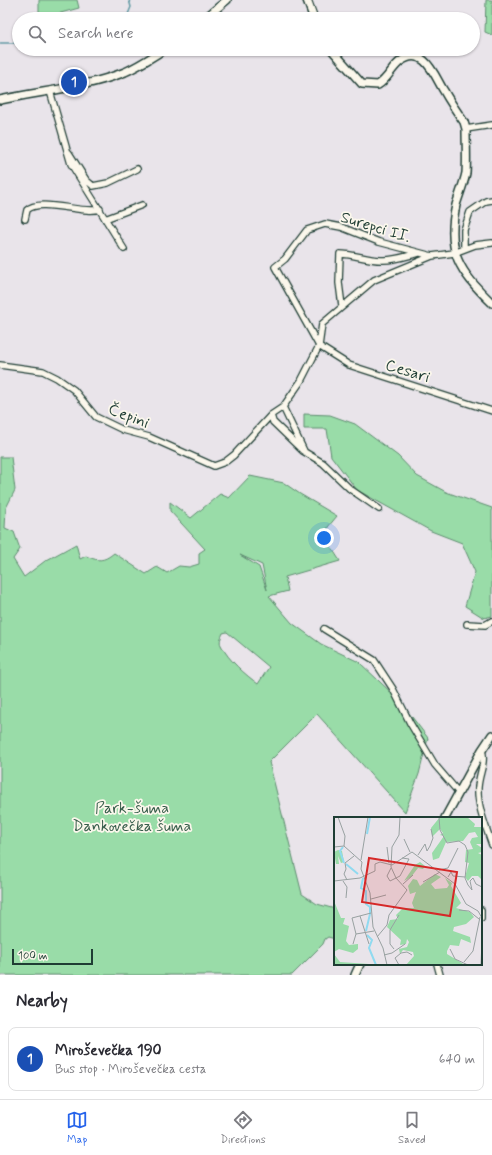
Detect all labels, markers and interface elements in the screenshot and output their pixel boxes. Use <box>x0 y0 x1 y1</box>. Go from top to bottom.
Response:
search box <box>12 12 480 56</box>
icon: search <box>26 23 48 45</box>
text: Search here <box>58 24 134 44</box>
pin: 1 <box>61 67 87 97</box>
street label: Surepci II. <box>338 207 413 248</box>
street label: Cesari <box>383 355 433 388</box>
street label: Čepini <box>105 399 152 434</box>
your location <box>314 528 334 548</box>
park label: Park-šuma Dankovečka šuma <box>73 798 192 837</box>
inset map <box>334 817 482 965</box>
scale bar <box>12 947 93 966</box>
text: 100 m <box>18 949 48 963</box>
text: Nearby <box>16 990 68 1012</box>
text: Miroševečka 190 <box>55 1041 162 1061</box>
text: 1 <box>27 1051 33 1068</box>
text: 640 m <box>439 1051 475 1068</box>
text: Bus stop · Miroševečka cesta <box>55 1061 206 1078</box>
tab: Map <box>66 1109 88 1147</box>
tab: Directions <box>220 1109 266 1147</box>
tab: Saved <box>398 1109 426 1147</box>

